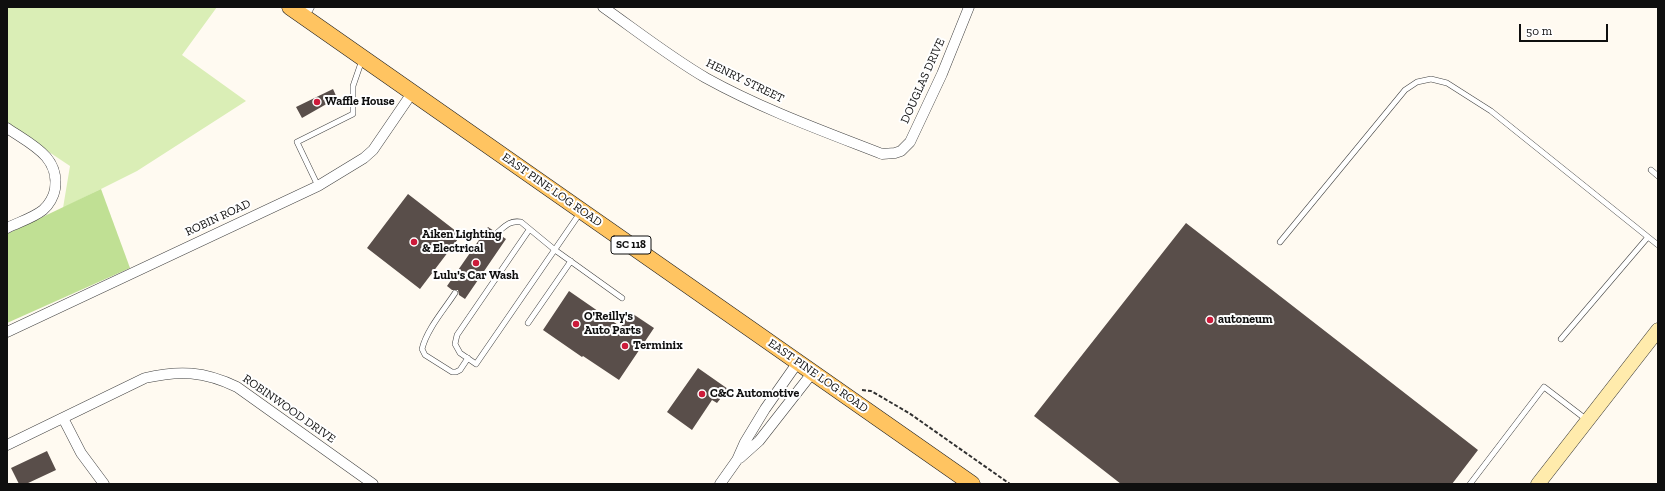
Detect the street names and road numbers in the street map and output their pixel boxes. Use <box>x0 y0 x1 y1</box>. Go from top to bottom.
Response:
street label: DOUGLAS DRIVE <box>898 36 948 126</box>
street label: HENRY STREET <box>704 56 786 106</box>
street label: EAST PINE LOG ROAD <box>499 150 605 230</box>
street label: ROBIN ROAD <box>183 197 253 239</box>
road number: SC 118 <box>611 236 651 254</box>
street label: EAST PINE LOG ROAD <box>765 336 871 416</box>
street label: ROBINWOOD DRIVE <box>240 372 338 446</box>

